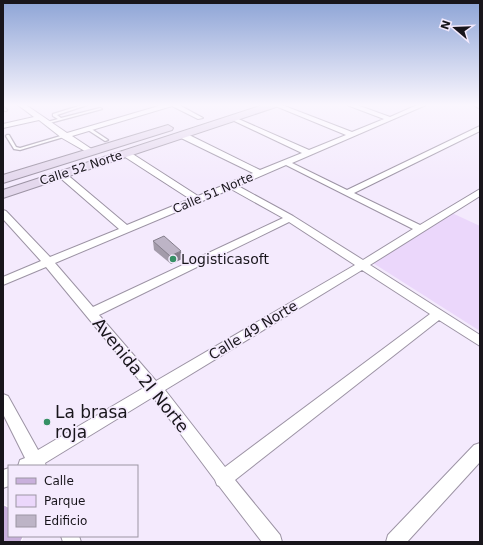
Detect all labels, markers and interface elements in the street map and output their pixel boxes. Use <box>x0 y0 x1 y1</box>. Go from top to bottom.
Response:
north arrow <box>435 8 475 48</box>
text: N <box>438 18 454 31</box>
street label: Calle 52 Norte <box>38 148 124 188</box>
street label: Calle 51 Norte <box>171 170 255 216</box>
place label: Logisticasoft <box>181 251 269 267</box>
marker: Logisticasoft <box>168 254 178 264</box>
street label: Calle 49 Norte <box>206 297 300 363</box>
street label: Avenida 2I Norte <box>89 314 193 436</box>
place label: La brasa roja <box>55 402 128 442</box>
marker: La brasa roja <box>42 417 52 427</box>
legend <box>8 465 138 537</box>
text: Calle <box>44 474 74 488</box>
text: Parque <box>44 494 85 508</box>
text: Edificio <box>44 514 87 528</box>

